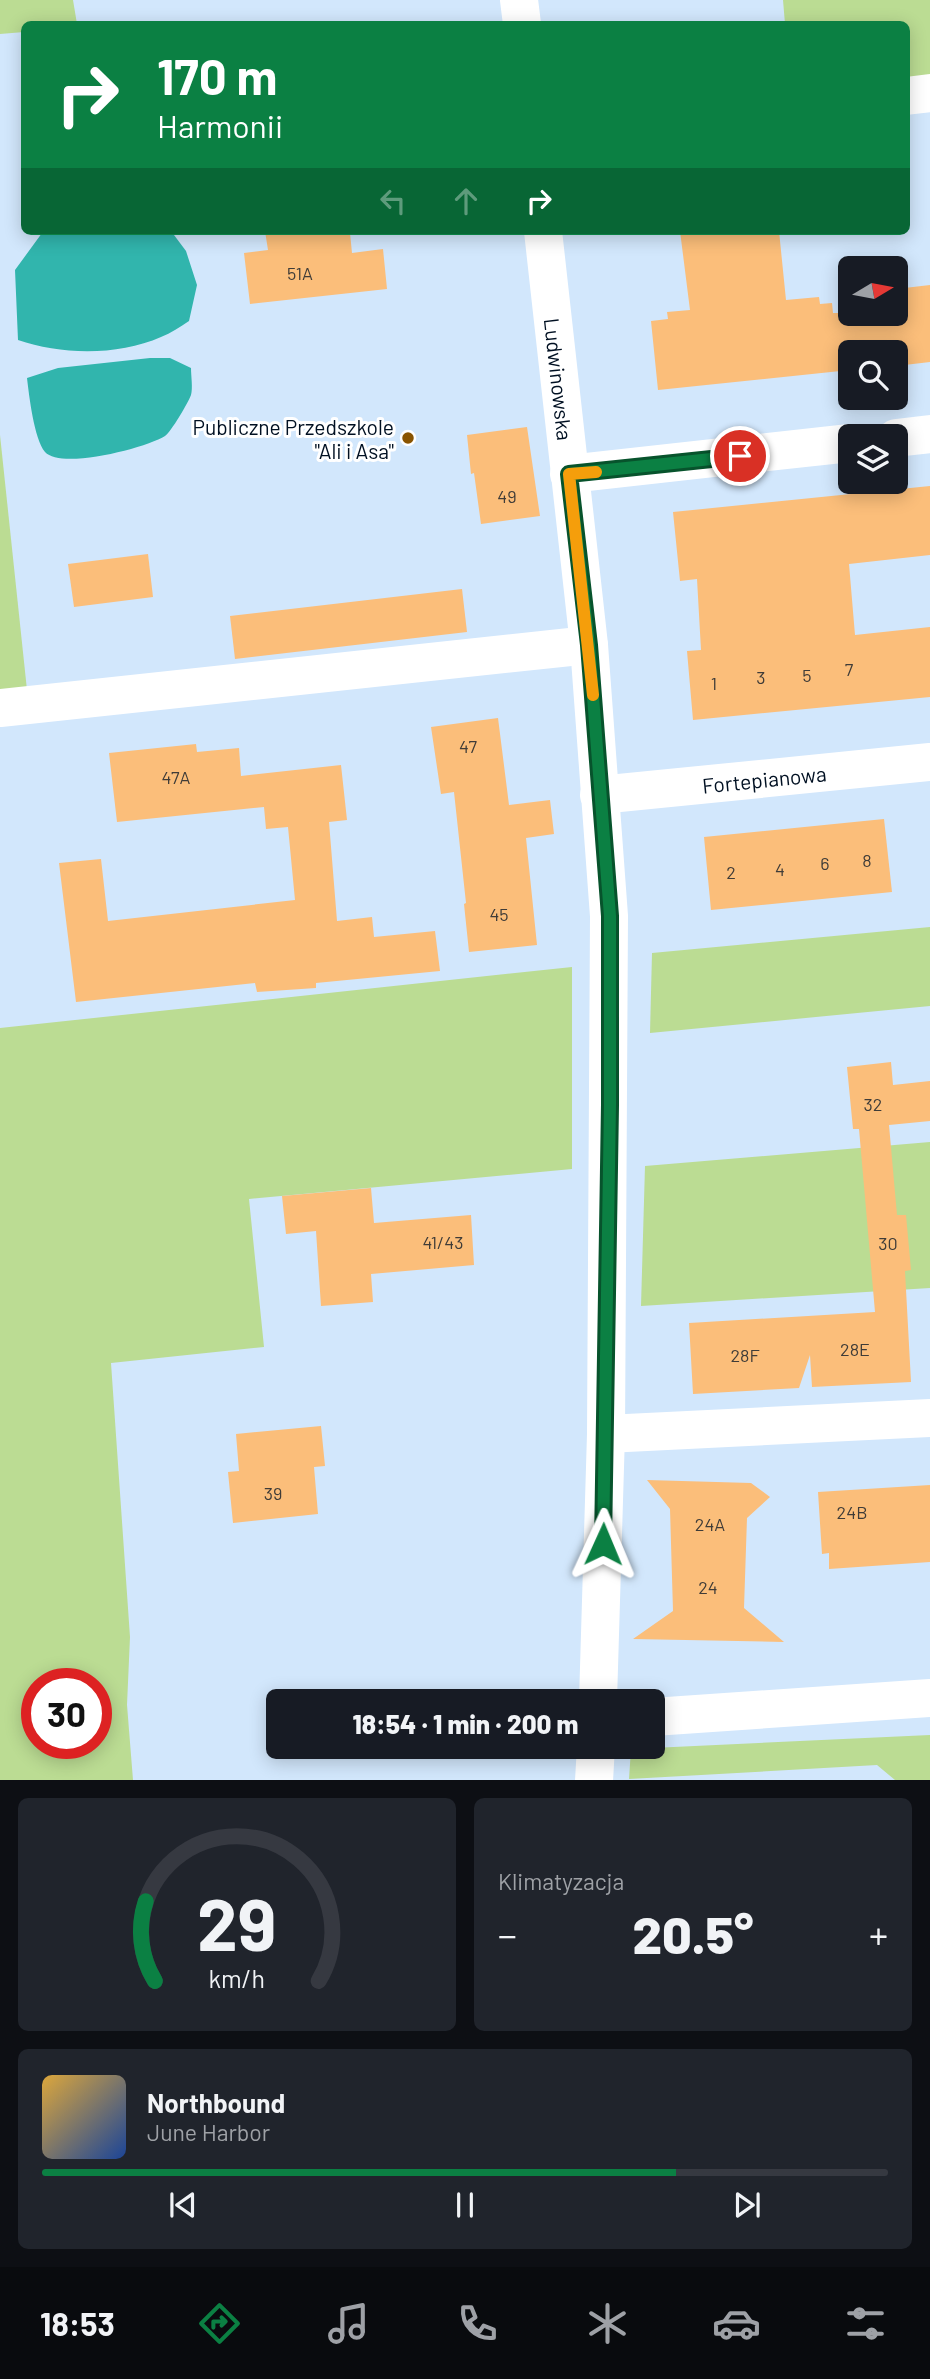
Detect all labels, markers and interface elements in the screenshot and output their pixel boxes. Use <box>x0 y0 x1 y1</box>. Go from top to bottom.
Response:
text: 170 m <box>157 46 277 105</box>
icon: right <box>42 49 133 140</box>
text: Harmonii <box>157 106 283 144</box>
icon: left <box>374 182 412 220</box>
icon: ahead <box>447 182 485 220</box>
icon: right <box>520 182 558 220</box>
north arrow <box>838 256 908 326</box>
map controls <box>838 256 908 494</box>
house number: 51A <box>287 262 313 284</box>
street label: Ludwinowska <box>540 317 579 442</box>
button: search <box>838 340 908 410</box>
place label: Publiczne Przedszkole "Ali i Asa" <box>193 414 394 463</box>
button: layers <box>838 424 908 494</box>
pin <box>710 426 770 486</box>
marker: Publiczne Przedszkole "Ali i Asa" <box>400 430 416 446</box>
icon: arrive <box>721 437 759 475</box>
house number: 49 <box>497 485 517 507</box>
house number: 7 <box>845 658 854 680</box>
house number: 5 <box>802 664 812 686</box>
house number: 3 <box>756 666 766 688</box>
house number: 1 <box>711 672 717 694</box>
house number: 47 <box>459 735 477 757</box>
street label: Fortepianowa <box>701 760 827 797</box>
house number: 47A <box>162 766 190 788</box>
house number: 8 <box>862 849 872 871</box>
house number: 6 <box>820 852 830 874</box>
house number: 4 <box>775 858 785 880</box>
house number: 2 <box>726 861 736 883</box>
house number: 45 <box>489 903 509 925</box>
house number: 32 <box>864 1093 882 1115</box>
house number: 41/43 <box>423 1231 463 1253</box>
house number: 30 <box>878 1232 898 1254</box>
house number: 28E <box>840 1338 870 1360</box>
house number: 28F <box>730 1344 760 1366</box>
house number: 39 <box>264 1482 282 1504</box>
house number: 24B <box>837 1501 867 1523</box>
position arrow <box>566 1507 640 1581</box>
house number: 24A <box>695 1513 725 1535</box>
house number: 24 <box>698 1576 718 1598</box>
speed limit sign: 30 <box>21 1668 112 1759</box>
text: 18:54 · 1 min · 200 m <box>353 1708 578 1739</box>
text: Klimatyzacja <box>498 1867 624 1895</box>
text: 29 <box>197 1878 277 1966</box>
text: 20.5° <box>632 1902 754 1964</box>
text: − <box>498 1911 517 1957</box>
text: + <box>869 1911 888 1957</box>
text: km/h <box>209 1962 265 1992</box>
text: Northbound <box>147 2087 285 2118</box>
text: June Harbor <box>147 2118 270 2146</box>
icon: previous <box>164 2186 202 2224</box>
icon: pause <box>446 2186 484 2224</box>
icon: next <box>728 2186 766 2224</box>
icon: directions <box>195 2299 244 2348</box>
icon: music <box>324 2299 373 2348</box>
icon: phone <box>453 2299 502 2348</box>
icon: climate <box>583 2299 632 2348</box>
icon: car <box>712 2299 761 2348</box>
icon: filters <box>841 2299 890 2348</box>
text: 18:53 <box>40 2304 115 2342</box>

